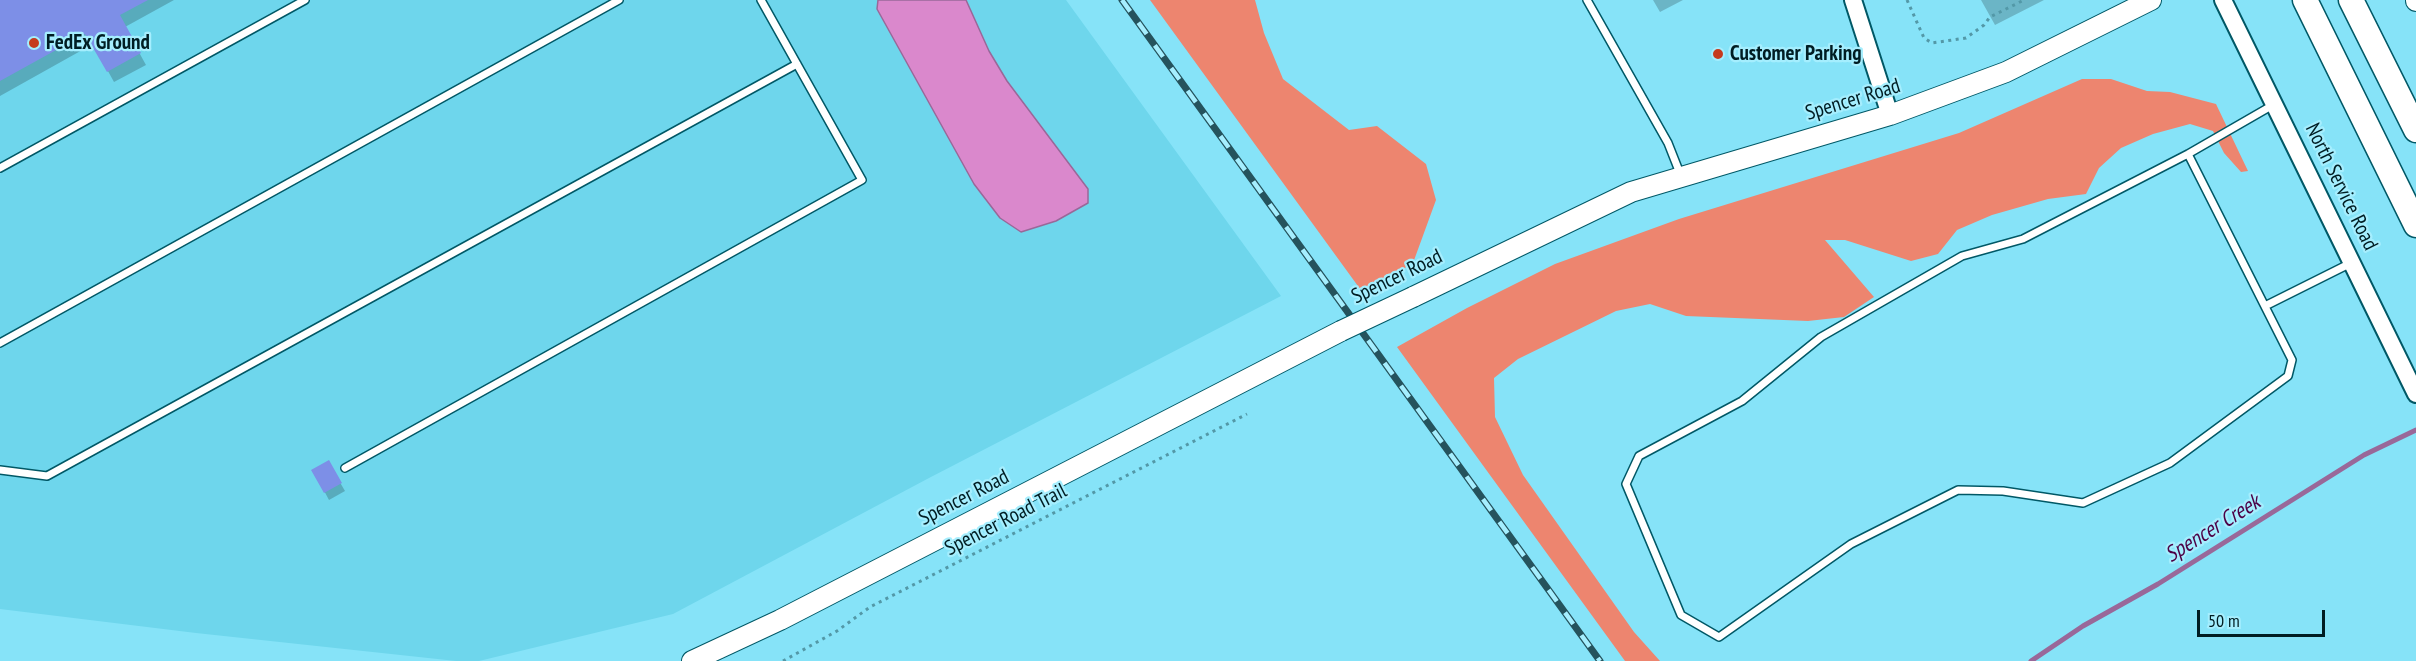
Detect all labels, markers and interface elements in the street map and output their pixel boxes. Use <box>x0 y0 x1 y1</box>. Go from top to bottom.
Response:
place label: FedEx Ground <box>46 30 150 56</box>
marker: FedEx Ground <box>27 36 41 50</box>
place label: Customer Parking <box>1730 41 1861 67</box>
marker: Customer Parking <box>1711 47 1725 61</box>
street label: Spencer Road <box>1803 74 1903 126</box>
street label: North Service Road <box>2299 119 2383 255</box>
street label: Spencer Road <box>1348 244 1446 310</box>
street label: Spencer Road <box>915 465 1013 531</box>
street label: Spencer Road Trail <box>941 478 1071 562</box>
water label: Spencer Creek <box>2161 489 2265 569</box>
scale bar <box>2200 598 2328 636</box>
text: 50 m <box>2208 609 2240 632</box>

